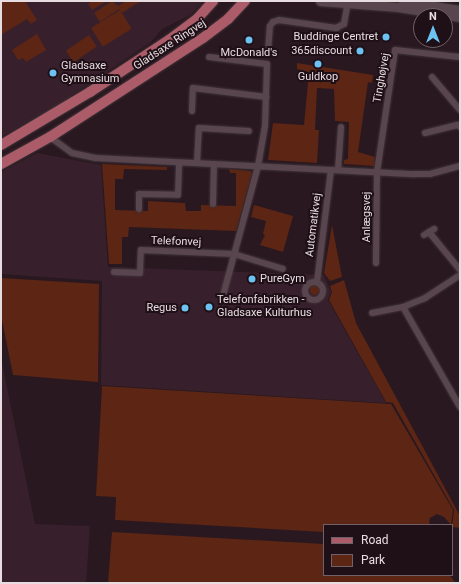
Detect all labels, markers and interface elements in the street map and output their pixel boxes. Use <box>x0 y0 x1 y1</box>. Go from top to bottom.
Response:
north arrow <box>413 8 453 48</box>
text: N <box>429 10 437 23</box>
street label: Gladsaxe Ringvej <box>131 17 209 73</box>
place label: Buddinge Centret <box>293 30 378 44</box>
marker: Buddinge Centret <box>381 32 391 42</box>
marker: McDonald's <box>244 35 254 45</box>
place label: 365discount <box>291 44 352 58</box>
place label: McDonald's <box>221 46 277 60</box>
marker: 365discount <box>355 46 365 56</box>
street label: Tinghøjvej <box>371 52 393 104</box>
marker: Guldkop <box>313 59 323 69</box>
place label: Gladsaxe Gymnasium <box>61 60 119 86</box>
marker: Gladsaxe Gymnasium <box>48 68 58 78</box>
place label: Guldkop <box>298 70 338 84</box>
street label: Automatikvej <box>304 192 324 258</box>
street label: Anlægsvej <box>360 192 374 242</box>
street label: Telefonvej <box>151 235 201 249</box>
place label: PureGym <box>260 272 305 286</box>
marker: PureGym <box>247 274 257 284</box>
place label: Telefonfabrikken - Gladsaxe Kulturhus <box>217 294 312 320</box>
place label: Regus <box>146 301 177 315</box>
marker: Telefonfabrikken - Gladsaxe Kulturhus <box>204 302 214 312</box>
marker: Regus <box>180 303 190 313</box>
legend <box>323 524 453 576</box>
text: Road <box>361 533 389 547</box>
text: Park <box>361 553 385 567</box>

